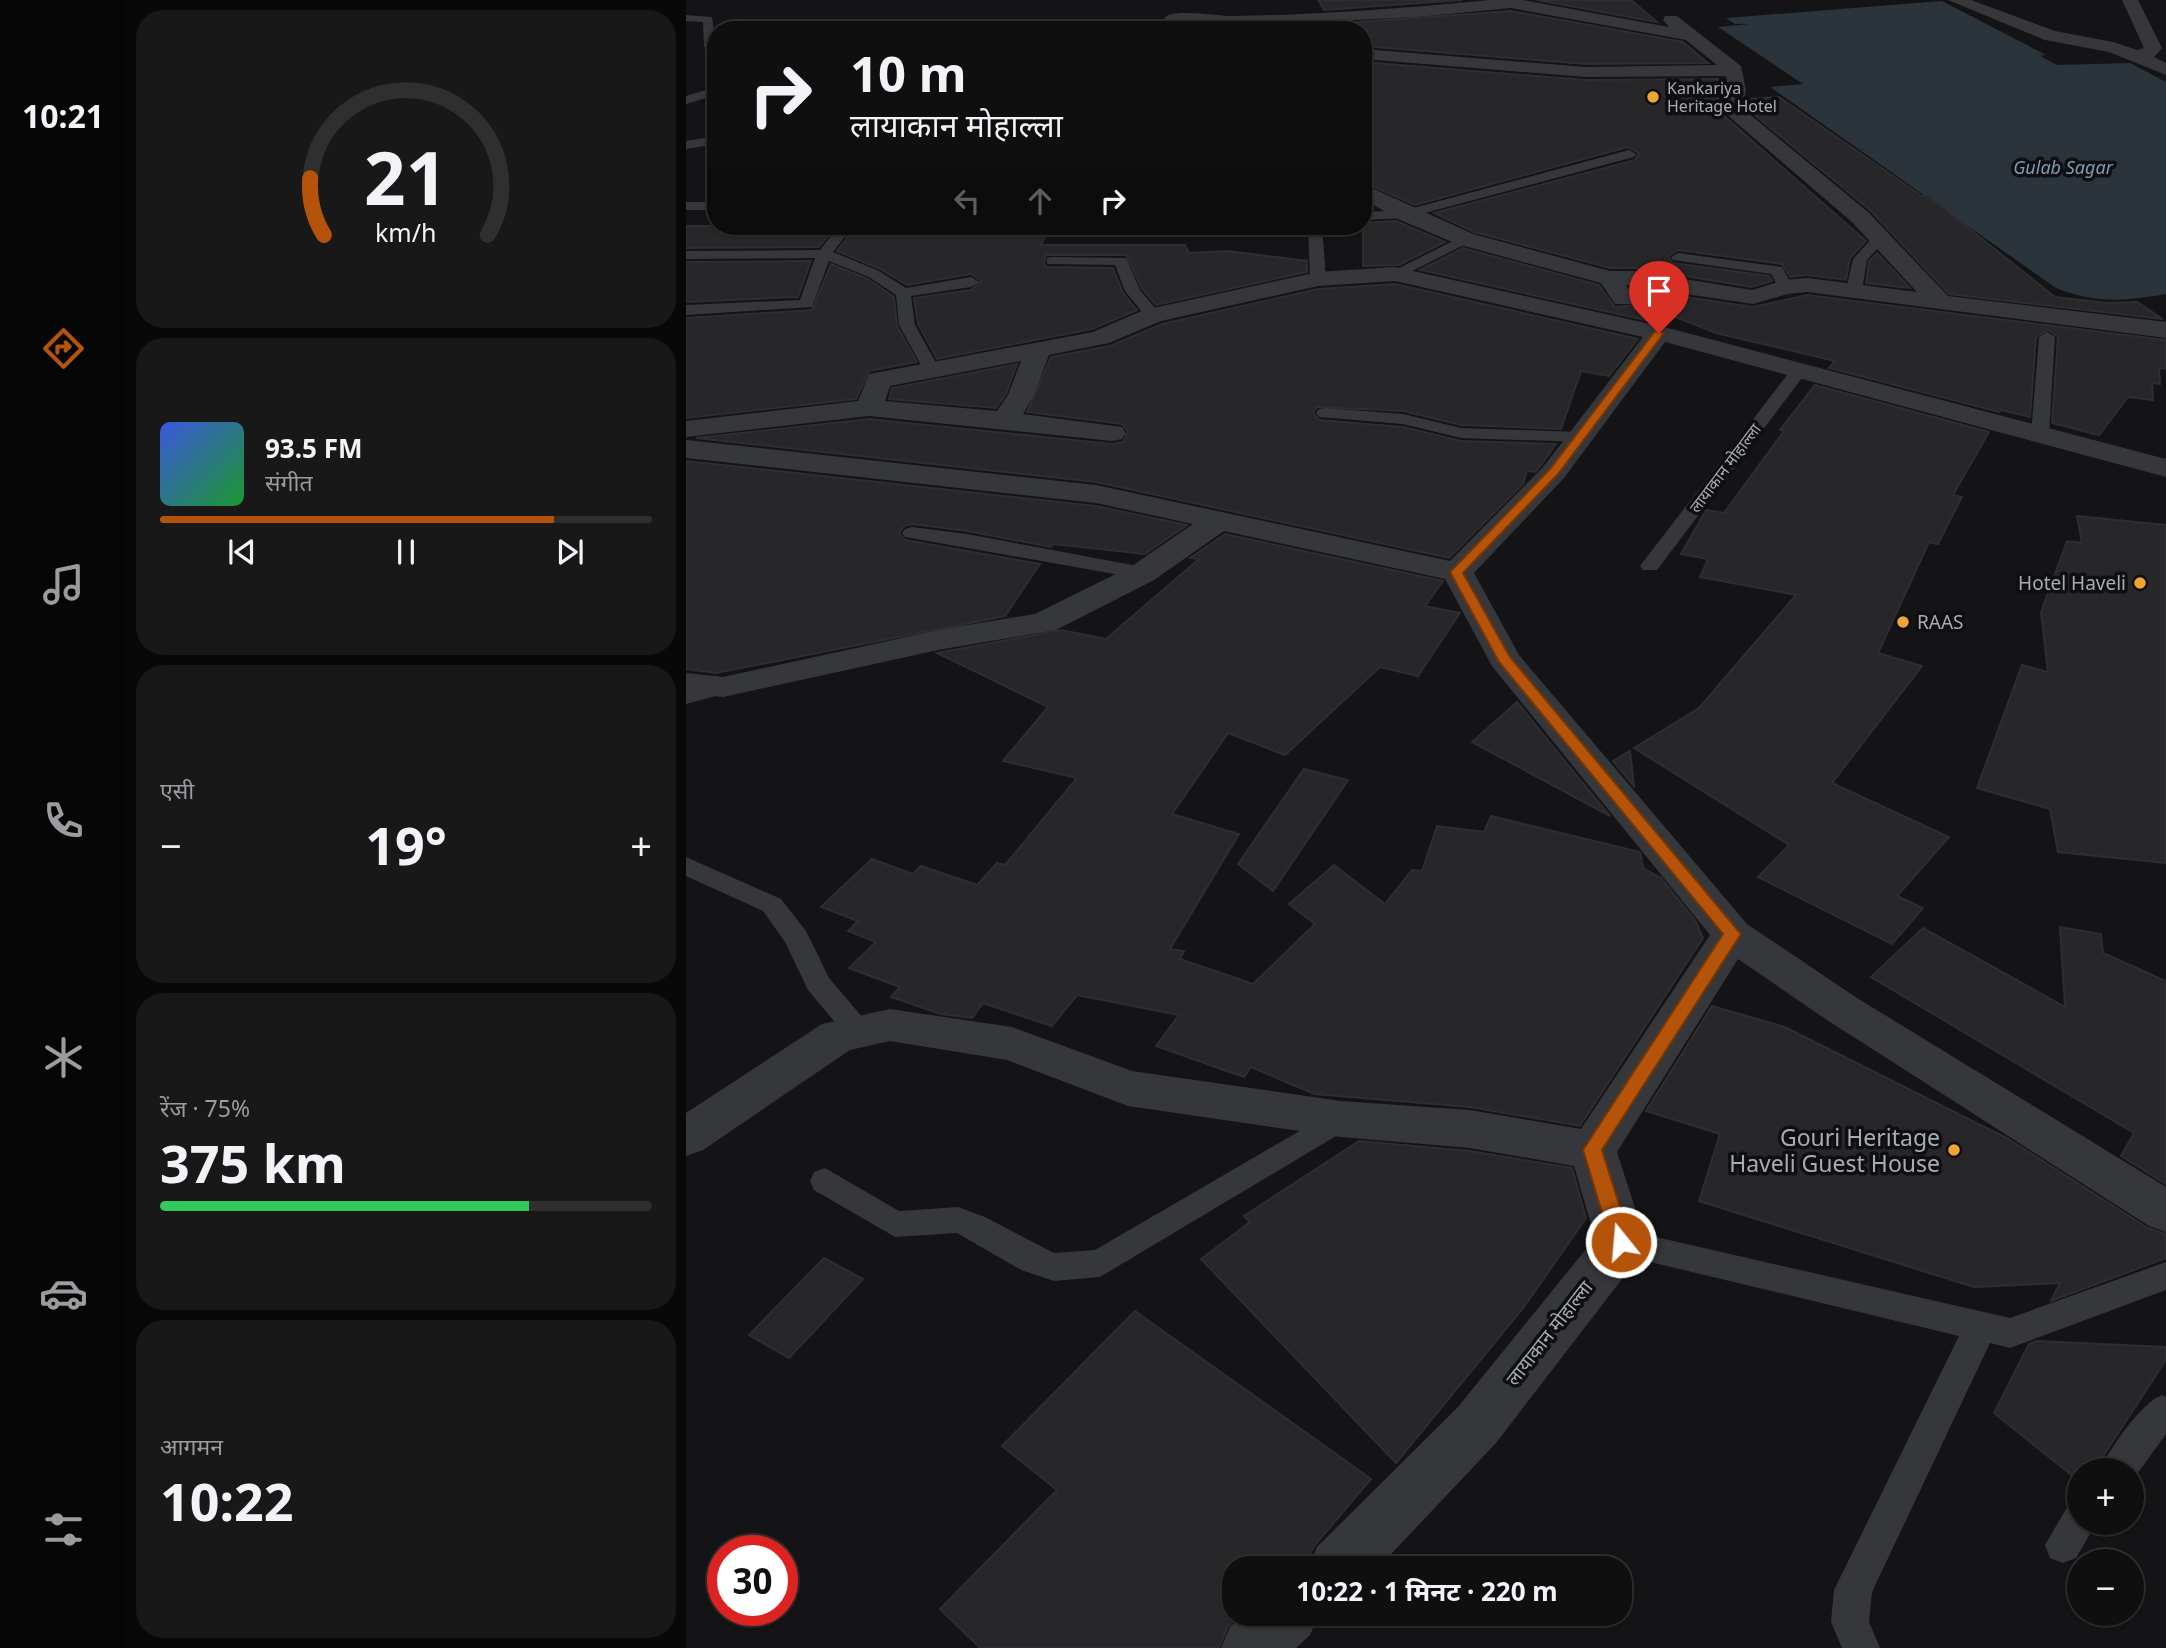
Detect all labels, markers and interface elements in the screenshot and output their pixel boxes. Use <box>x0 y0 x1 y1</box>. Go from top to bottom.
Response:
text: 10 m <box>850 40 967 106</box>
icon: right <box>735 49 826 140</box>
place label: Kankariya Heritage Hotel <box>1667 77 1777 117</box>
marker: Kankariya Heritage Hotel <box>1645 89 1661 105</box>
text: 10:21 <box>22 94 104 137</box>
text: लायाकान मोहाल्ला <box>850 103 1063 146</box>
text: 21 <box>364 127 448 226</box>
water label: Gulab Sagar <box>2013 155 2114 179</box>
icon: left <box>948 182 986 220</box>
icon: ahead <box>1021 182 1059 220</box>
icon: right <box>1094 182 1132 220</box>
text: km/h <box>375 215 437 249</box>
pin <box>1629 261 1689 333</box>
icon: arrive <box>1640 272 1678 310</box>
icon: directions <box>39 324 88 373</box>
street label: लायाकान मोहाल्ला <box>1684 418 1766 517</box>
text: 93.5 FM <box>265 430 362 466</box>
text: संगीत <box>265 466 313 498</box>
icon: previous <box>223 533 261 571</box>
icon: pause <box>387 533 425 571</box>
icon: next <box>551 533 589 571</box>
icon: music <box>39 560 88 609</box>
place label: Hotel Haveli <box>2018 570 2126 596</box>
marker: Hotel Haveli <box>2132 575 2148 591</box>
place label: RAAS <box>1917 609 1964 635</box>
marker: RAAS <box>1895 614 1911 630</box>
text: एसी <box>160 774 194 806</box>
icon: phone <box>39 796 88 845</box>
text: 19° <box>365 809 447 880</box>
text: − <box>160 819 182 871</box>
text: + <box>630 819 652 871</box>
icon: climate <box>39 1033 88 1082</box>
text: रेंज · 75% <box>160 1092 250 1124</box>
place label: Gouri Heritage Haveli Guest House <box>1729 1121 1940 1179</box>
text: 375 km <box>160 1127 346 1198</box>
marker: Gouri Heritage Haveli Guest House <box>1946 1142 1962 1158</box>
position arrow <box>1584 1205 1658 1279</box>
icon: car <box>39 1269 88 1318</box>
street label: लायाकान मोहाल्ला <box>1500 1274 1599 1391</box>
text: आगमन <box>160 1430 223 1462</box>
map controls <box>2067 1458 2144 1626</box>
button: + <box>2067 1458 2144 1535</box>
text: 10:22 <box>160 1465 294 1536</box>
icon: filters <box>39 1505 88 1554</box>
speed limit sign: 30 <box>707 1535 798 1626</box>
button: − <box>2067 1549 2144 1626</box>
text: 10:22 · 1 मिनट · 220 m <box>1296 1573 1558 1609</box>

